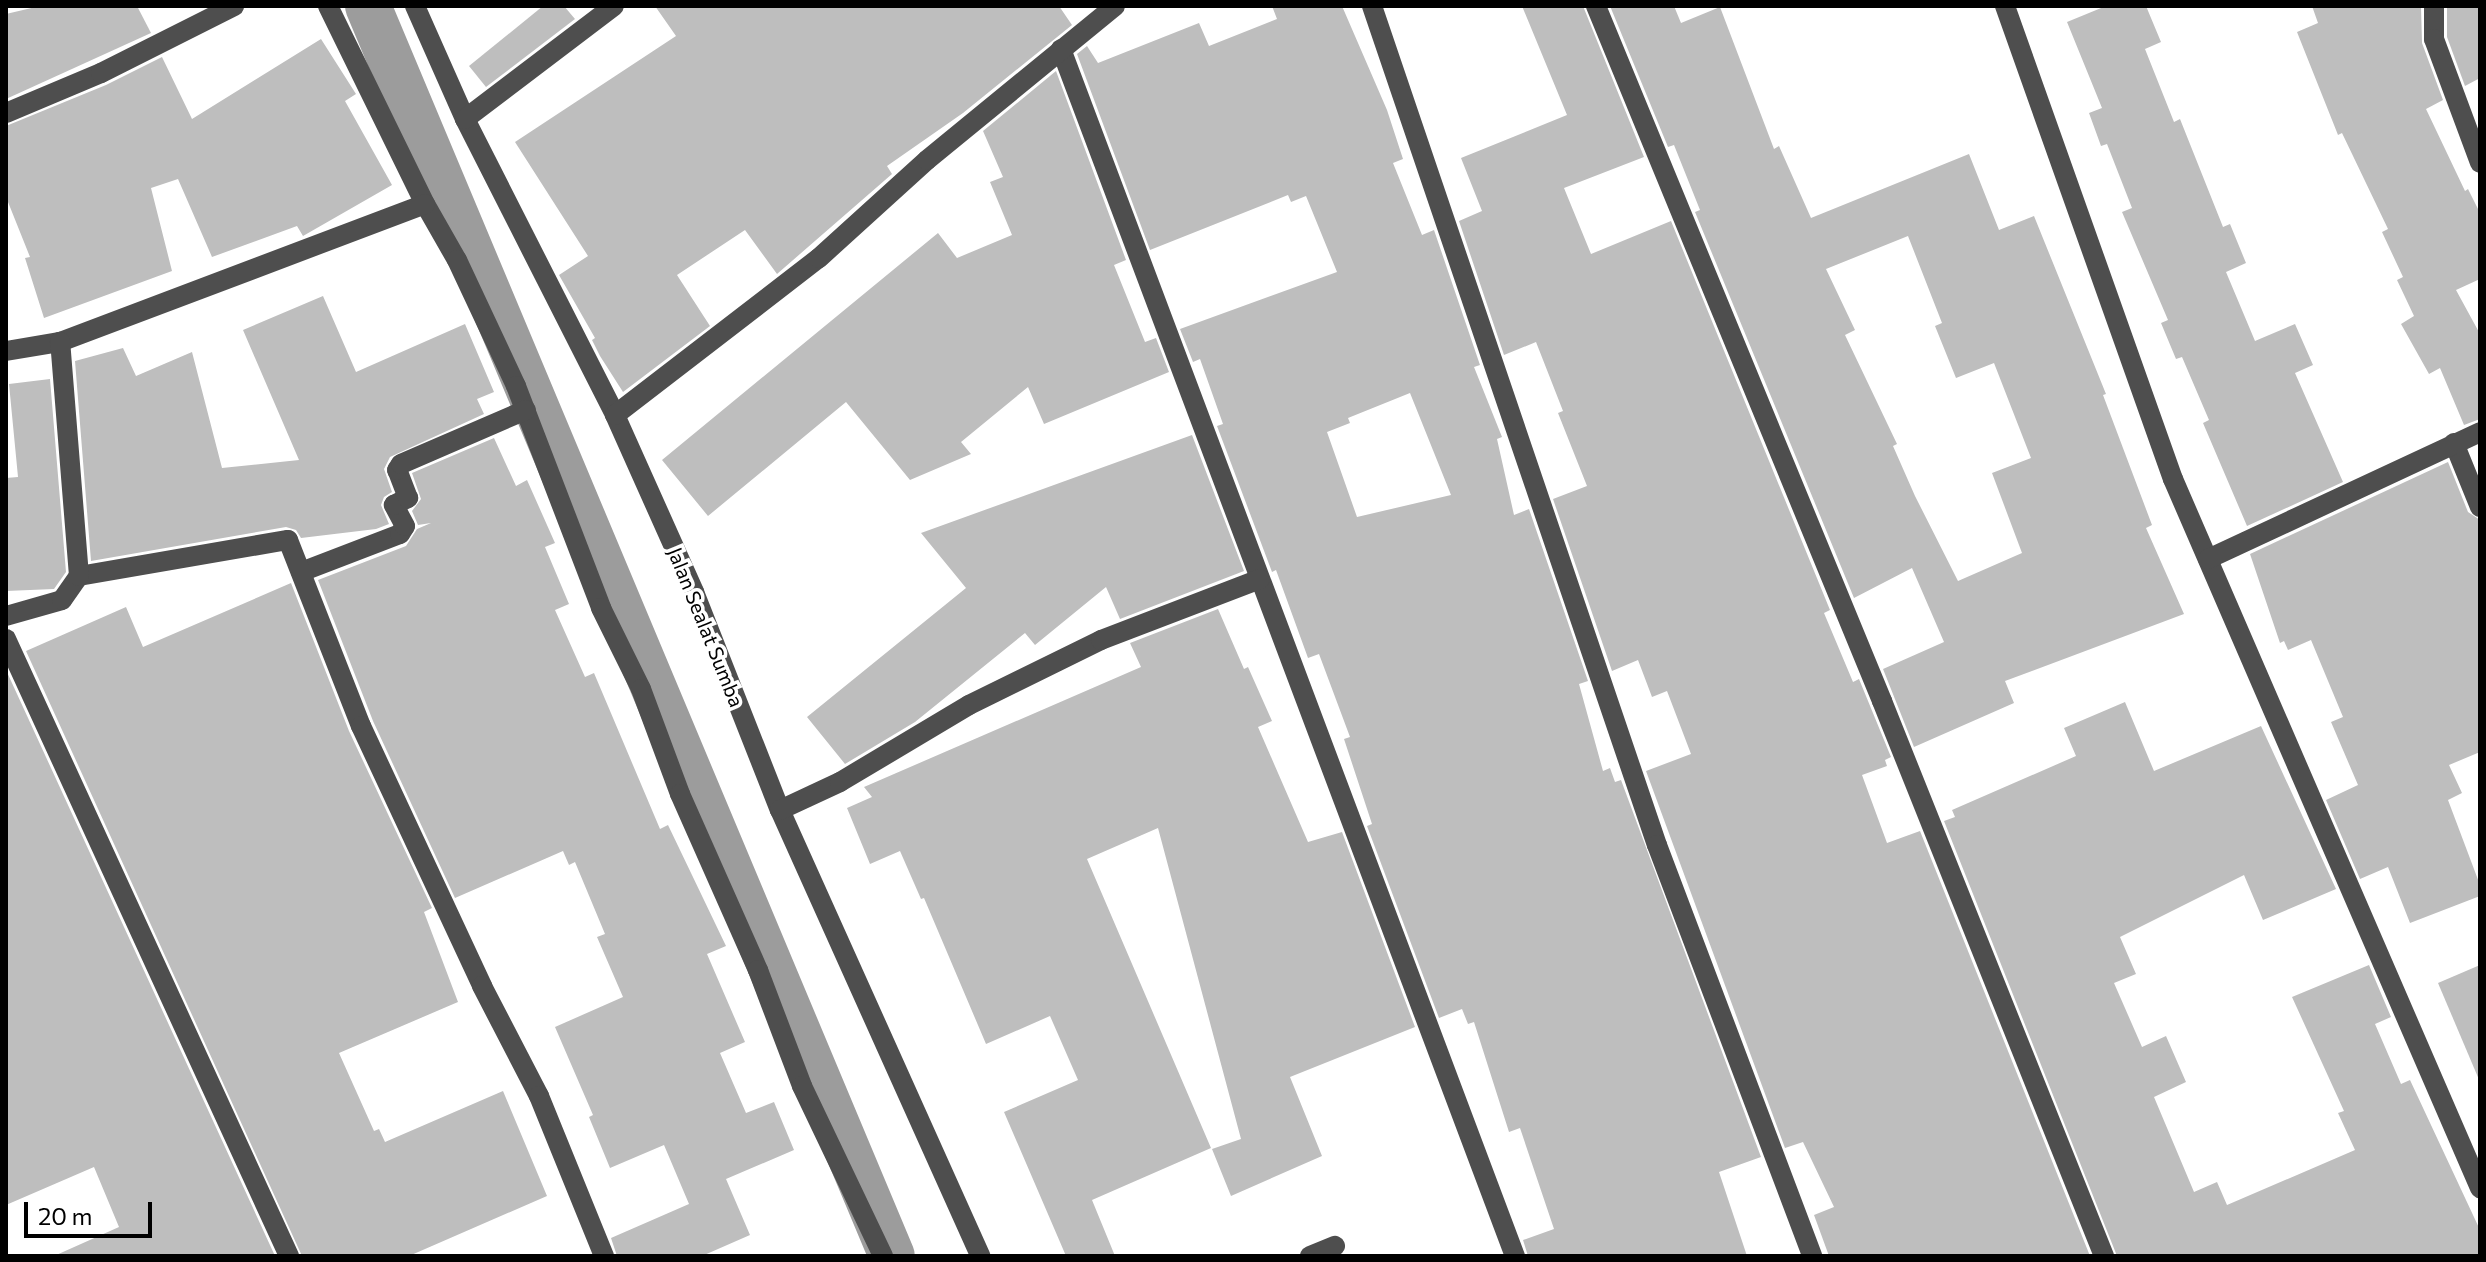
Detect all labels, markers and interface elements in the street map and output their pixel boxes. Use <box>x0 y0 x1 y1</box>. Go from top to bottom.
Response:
street label: Jalan Sealat Sumba <box>663 544 749 710</box>
scale bar <box>28 1186 156 1236</box>
text: 20 m <box>38 1201 92 1230</box>

